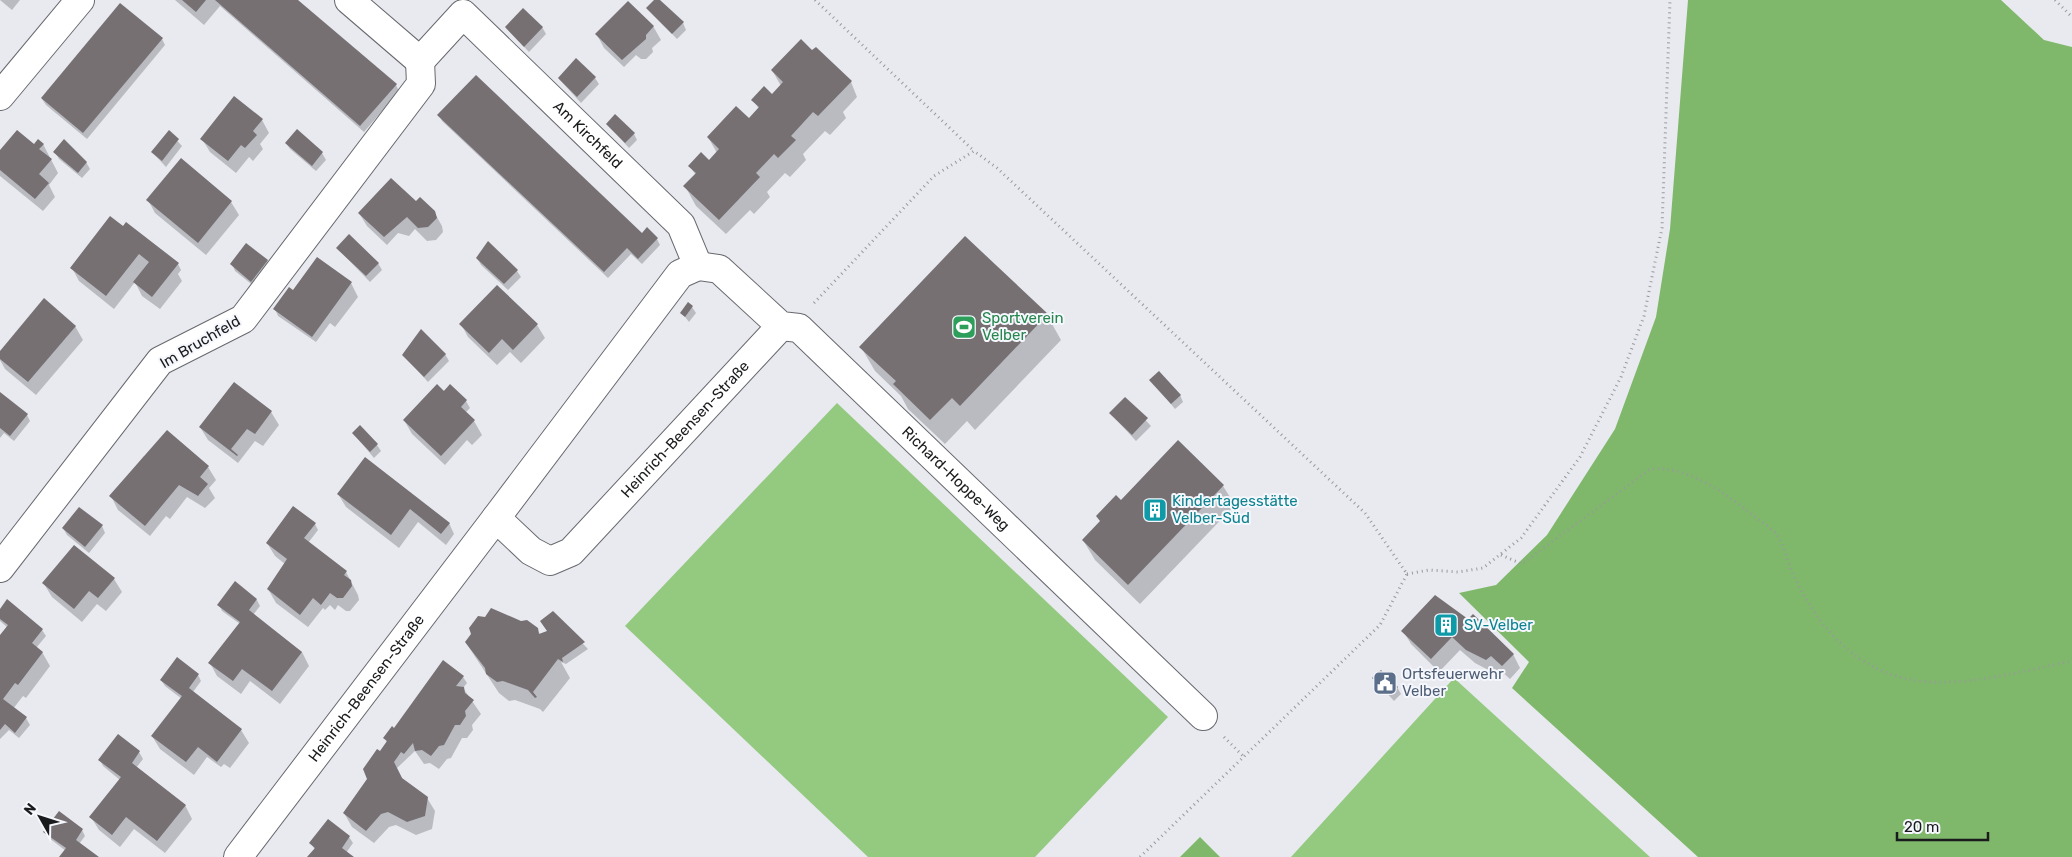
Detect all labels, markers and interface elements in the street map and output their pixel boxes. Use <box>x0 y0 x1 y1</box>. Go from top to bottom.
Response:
street label: Am Kirchfeld <box>549 97 626 172</box>
place label: Sportverein Velber <box>982 309 1064 344</box>
street label: Im Bruchfeld <box>157 312 243 372</box>
sports icon: Sportverein Velber <box>951 314 977 340</box>
street label: Heinrich-Beensen-Straße <box>617 357 753 501</box>
street label: Richard-Hoppe-Weg <box>898 423 1013 534</box>
place label: Kindertagesstätte Velber-Süd <box>1172 492 1298 527</box>
building icon: Kindertagesstätte Velber-Süd <box>1142 497 1168 523</box>
street label: Heinrich-Beensen-Straße <box>305 611 428 765</box>
building icon: SV-Velber <box>1433 612 1459 638</box>
place label: SV-Velber <box>1464 616 1533 634</box>
place label: Ortsfeuerwehr Velber <box>1402 665 1504 700</box>
public building icon: Ortsfeuerwehr Velber <box>1372 670 1398 696</box>
north arrow <box>15 792 65 842</box>
text: N <box>21 800 40 818</box>
scale bar <box>1897 810 1988 842</box>
text: 20 m <box>1904 818 1939 836</box>

